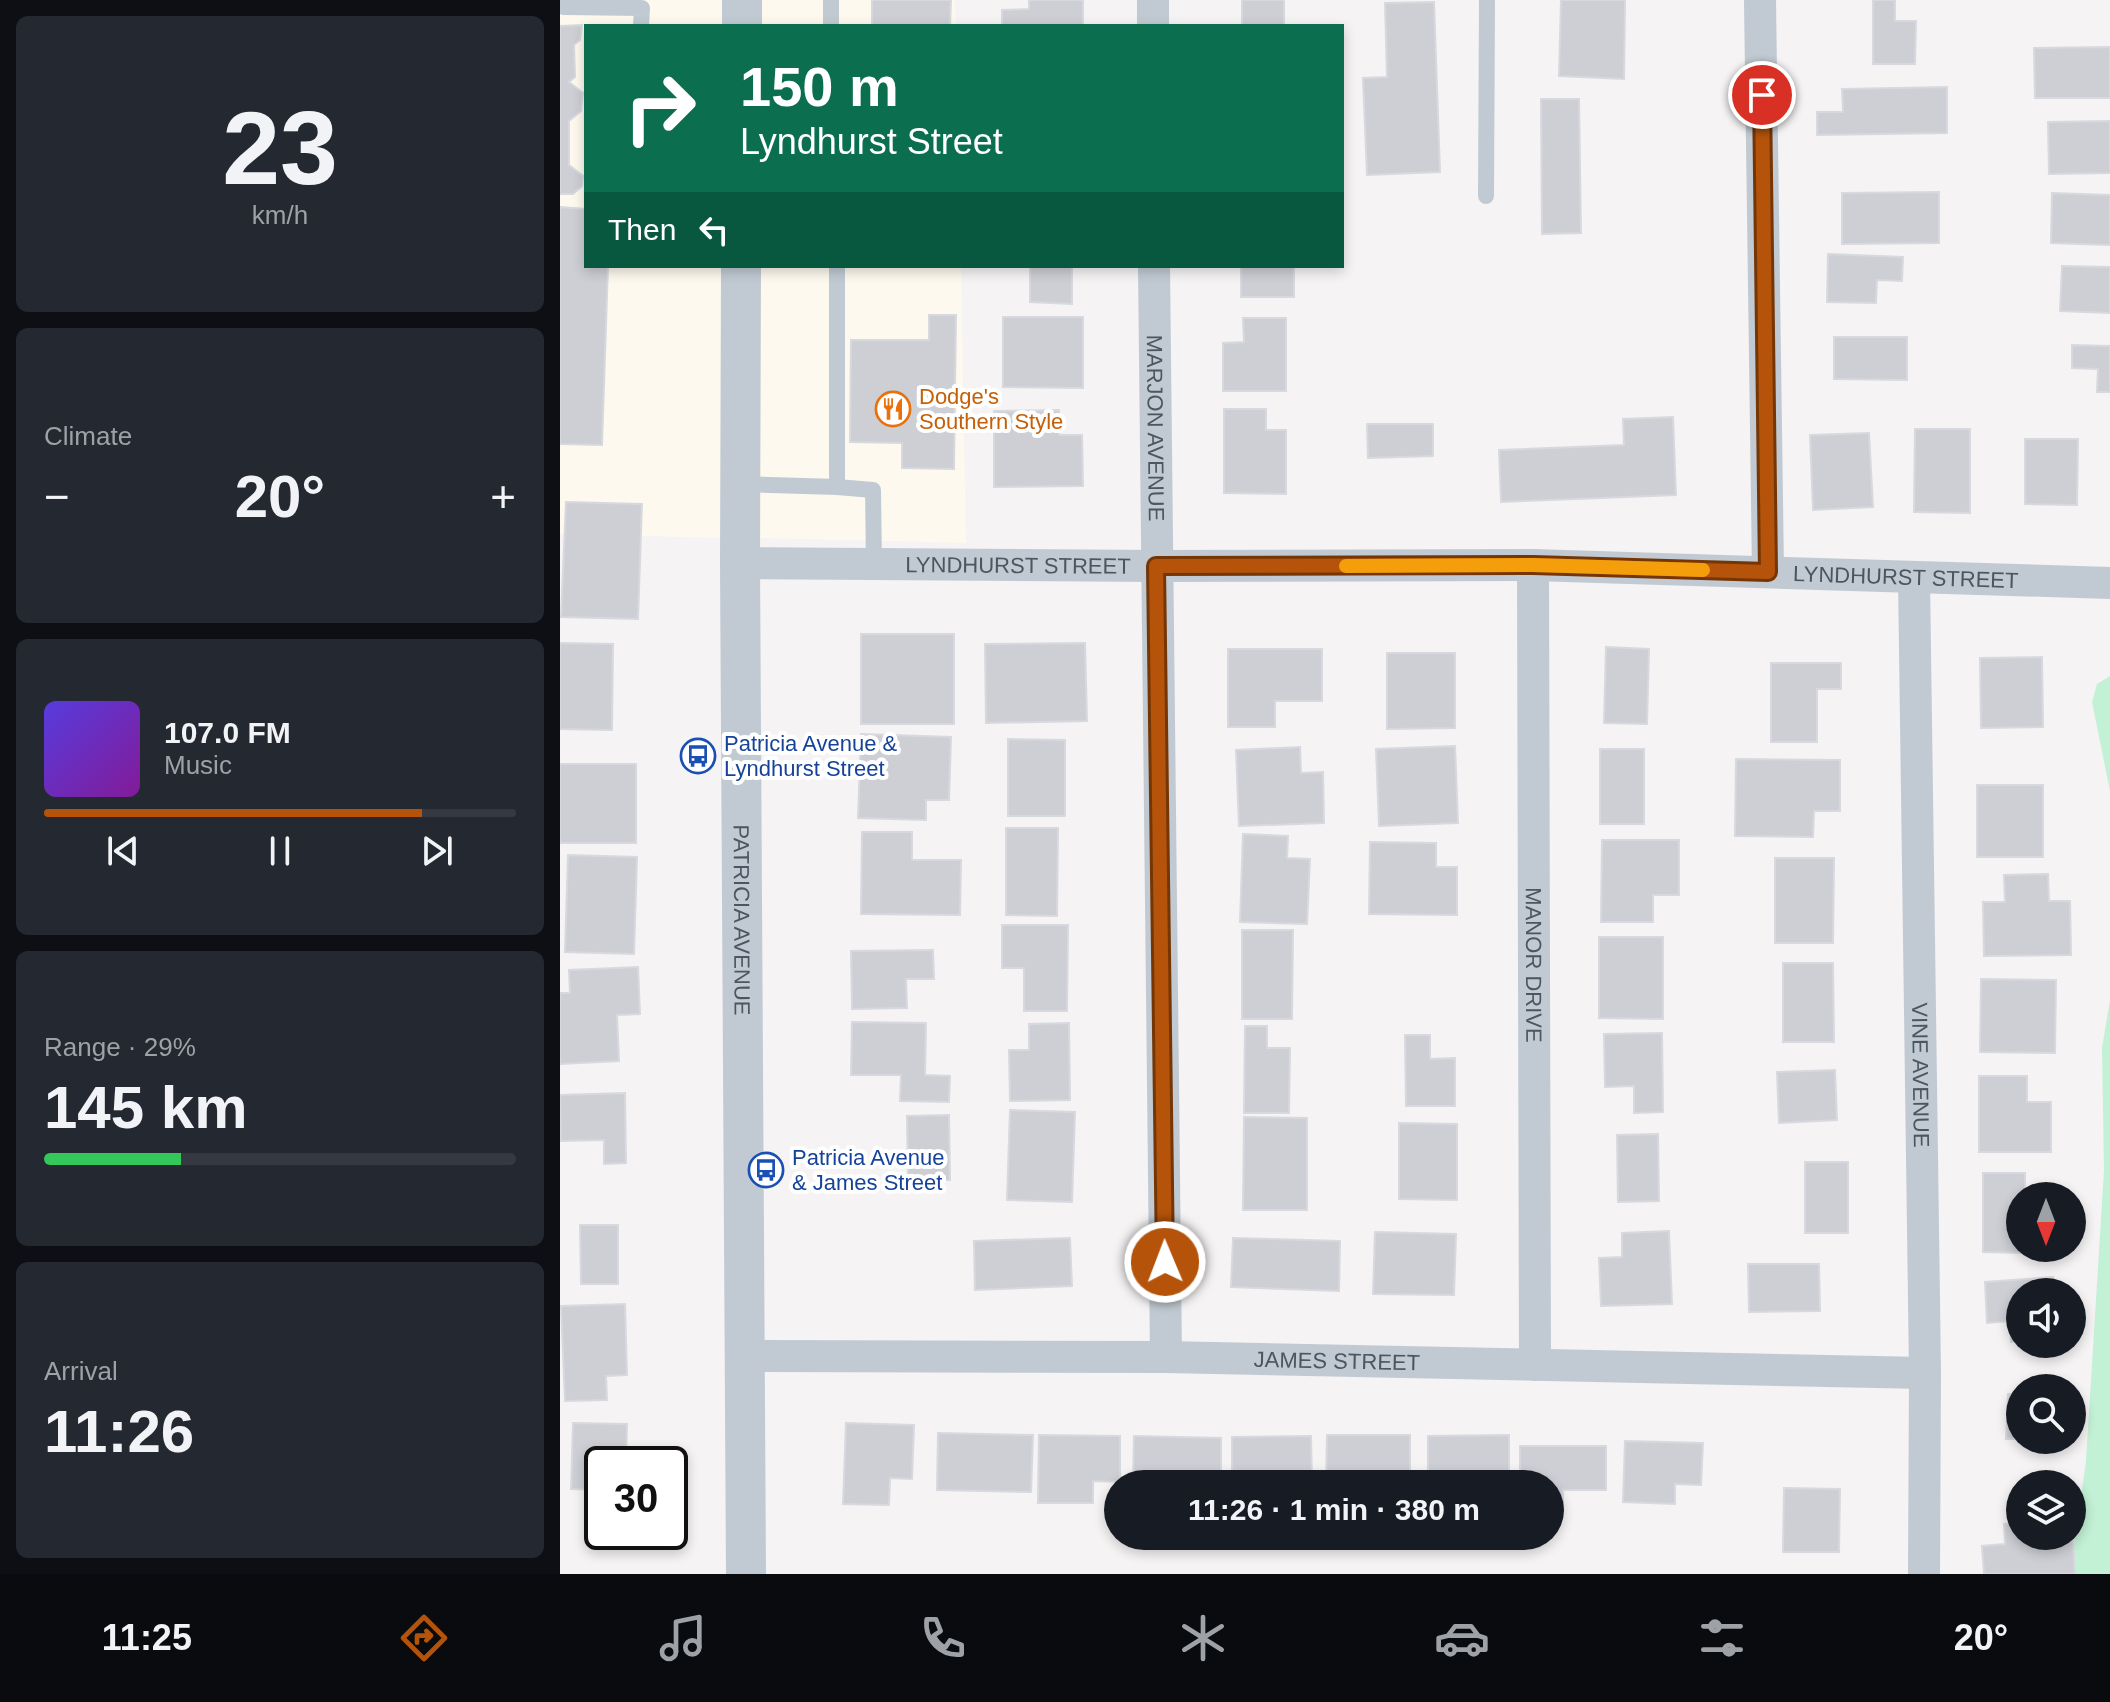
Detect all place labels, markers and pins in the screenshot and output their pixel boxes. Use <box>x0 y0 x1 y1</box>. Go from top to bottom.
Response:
pin <box>1728 61 1796 129</box>
place label: Dodge's Southern Style <box>919 384 1063 434</box>
restaurant icon: Dodge's Southern Style <box>874 390 912 428</box>
place label: Patricia Avenue & Lyndhurst Street <box>724 731 898 781</box>
bus stop icon: Patricia Avenue & Lyndhurst Street <box>679 737 717 775</box>
place label: Patricia Avenue & James Street <box>792 1145 944 1195</box>
bus stop icon: Patricia Avenue & James Street <box>747 1151 785 1189</box>

